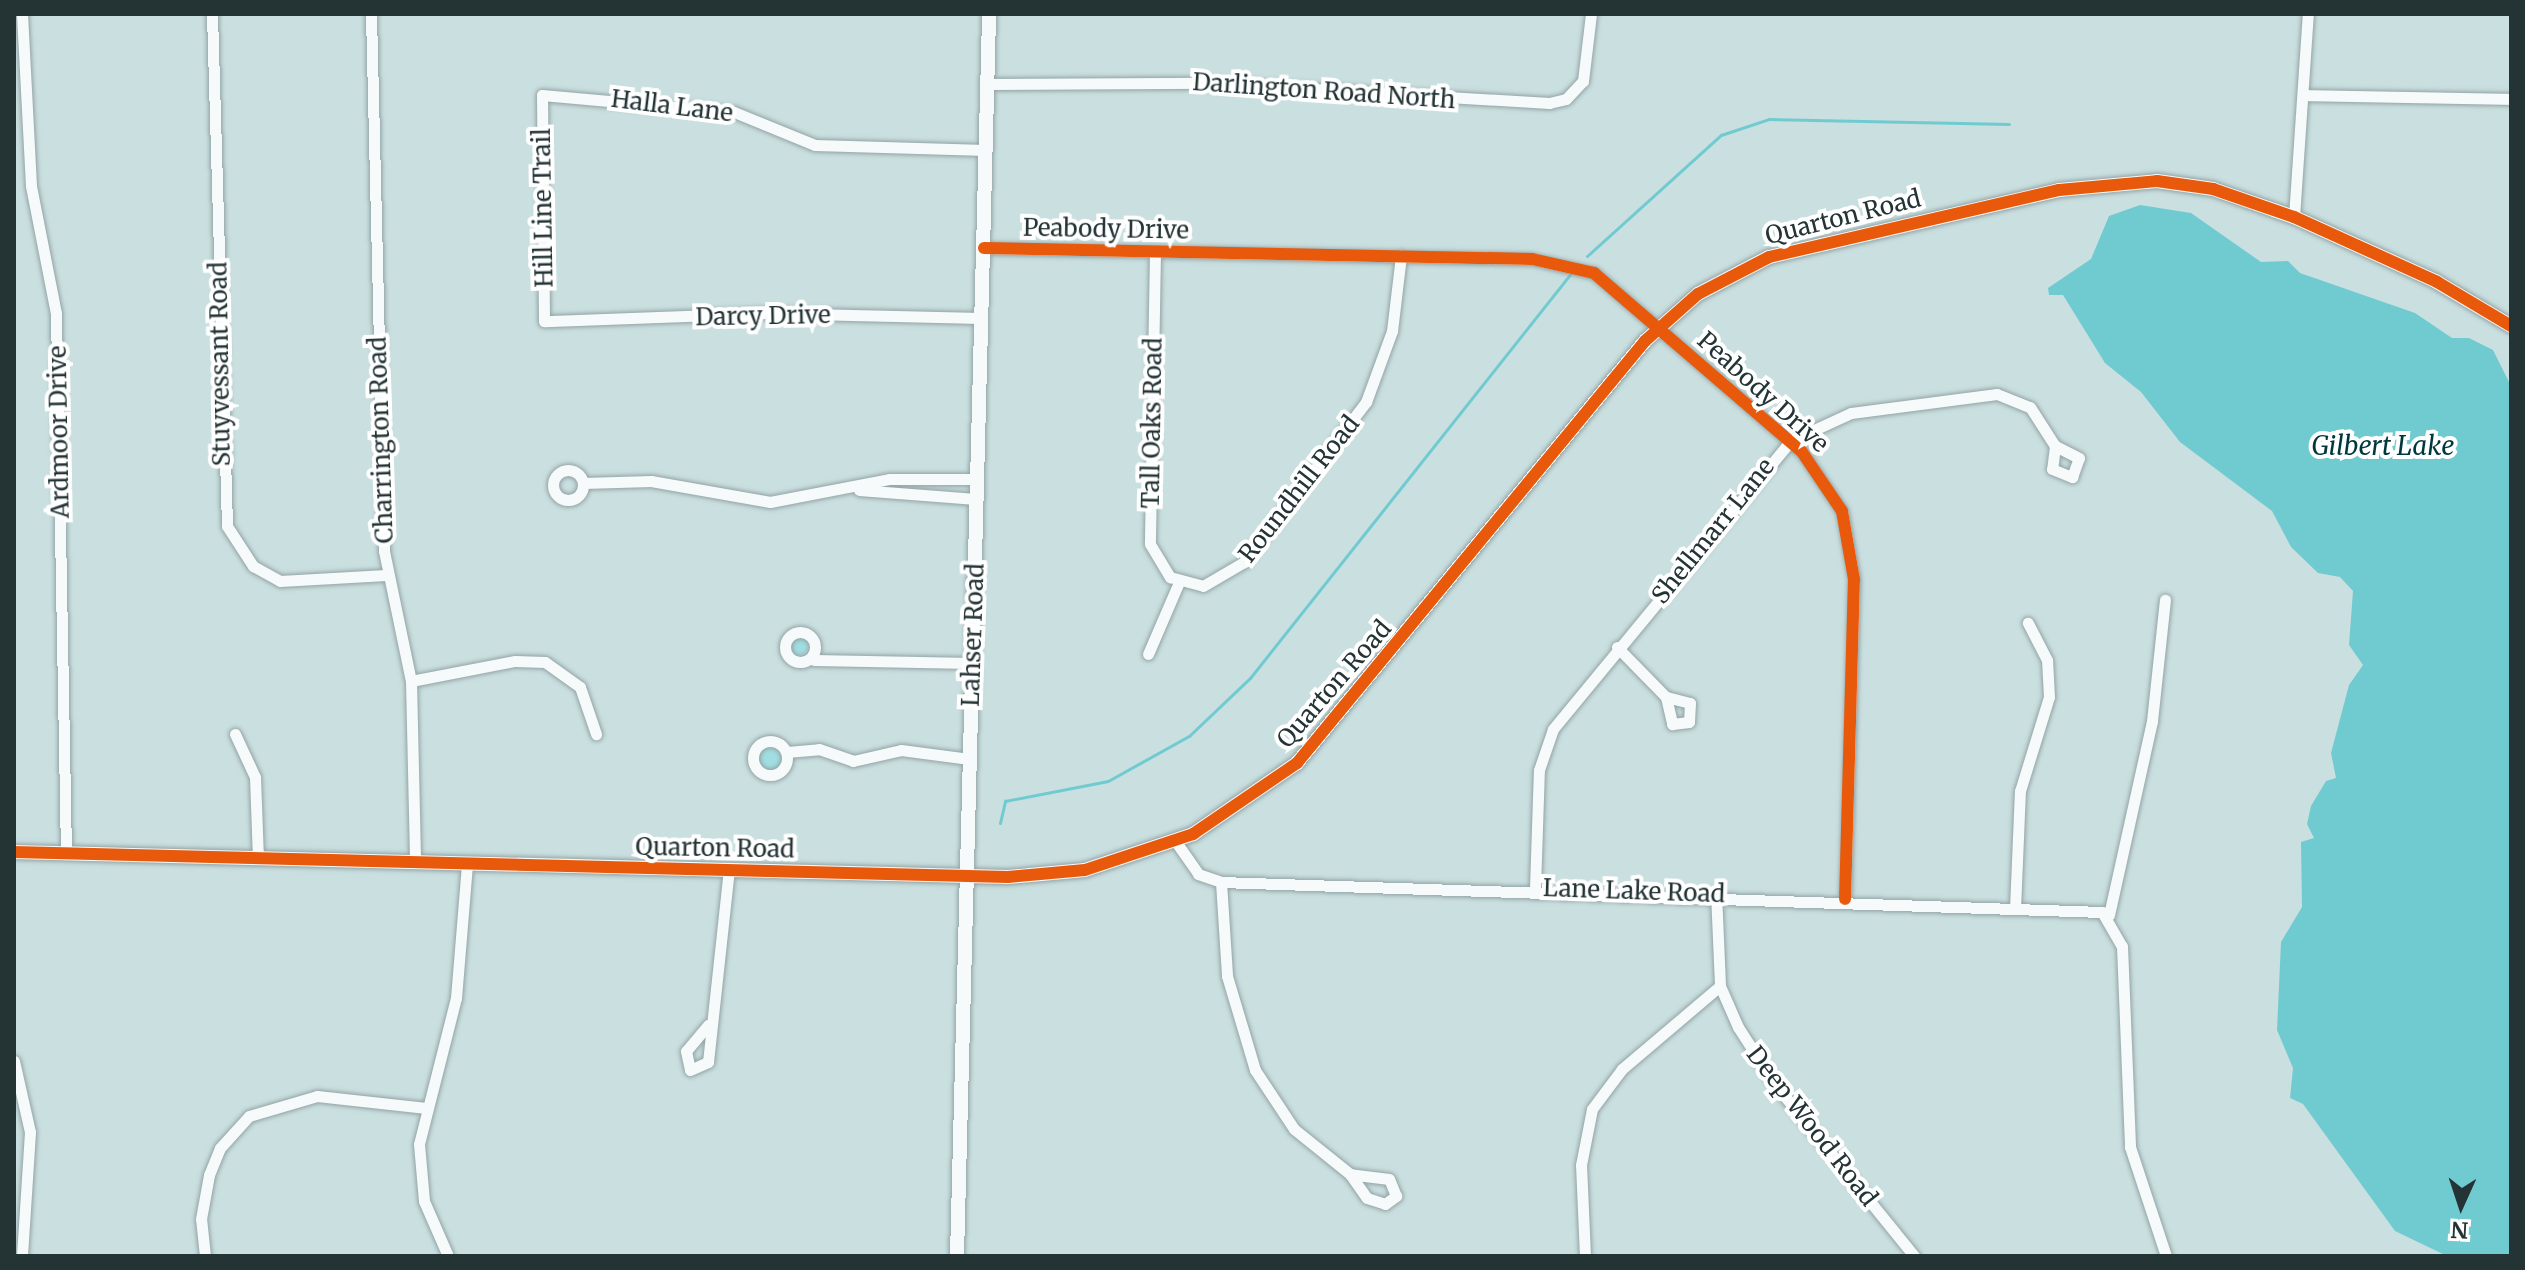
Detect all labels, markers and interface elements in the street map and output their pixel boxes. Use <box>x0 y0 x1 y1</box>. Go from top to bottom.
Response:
street label: Darlington Road North <box>1192 67 1456 115</box>
street label: Halla Lane <box>609 84 735 128</box>
street label: Hill Line Trail <box>527 128 559 288</box>
street label: Quarton Road <box>1762 184 1924 250</box>
street label: Peabody Drive <box>1023 213 1189 245</box>
street label: Stuyvessant Road <box>204 261 236 467</box>
street label: Darcy Drive <box>695 300 831 332</box>
street label: Peabody Drive <box>1692 326 1834 458</box>
street label: Charrington Road <box>363 336 399 544</box>
street label: Tall Oaks Road <box>1136 337 1168 509</box>
street label: Ardmoor Drive <box>43 345 75 519</box>
street label: Roundhill Road <box>1233 410 1365 568</box>
water label: Gilbert Lake <box>2311 430 2455 462</box>
street label: Shellmarr Lane <box>1646 453 1780 609</box>
street label: Lahser Road <box>956 563 990 707</box>
street label: Quarton Road <box>1271 614 1397 754</box>
street label: Quarton Road <box>635 832 795 864</box>
street label: Lane Lake Road <box>1542 873 1726 909</box>
street label: Deep Wood Road <box>1741 1040 1883 1212</box>
north arrow <box>2421 1166 2501 1246</box>
text: N <box>2450 1216 2469 1244</box>

